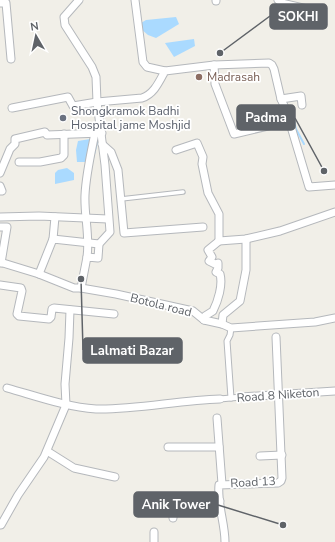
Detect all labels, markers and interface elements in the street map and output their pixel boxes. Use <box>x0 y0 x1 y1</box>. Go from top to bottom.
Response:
callout: SOKHI <box>270 4 327 29</box>
text: SOKHI <box>278 8 318 26</box>
north arrow <box>16 16 56 56</box>
text: N <box>29 19 40 35</box>
place label: Madrasah <box>207 69 260 85</box>
marker: Madrasah <box>194 72 204 82</box>
place label: Shongkramok Badhi Hospital jame Moshjid <box>71 103 191 133</box>
callout: Padma <box>237 105 295 130</box>
text: Padma <box>245 109 287 127</box>
marker: Shongkramok Badhi Hospital jame Moshjid <box>58 113 68 123</box>
street label: Botola road <box>129 290 193 320</box>
callout: Lalmati Bazar <box>83 338 182 363</box>
text: Lalmati Bazar <box>90 342 175 360</box>
street label: Road 8 Niketon <box>236 384 320 406</box>
street label: Road 13 <box>230 473 276 491</box>
callout: Anik Tower <box>134 492 218 517</box>
text: Anik Tower <box>142 496 211 514</box>

